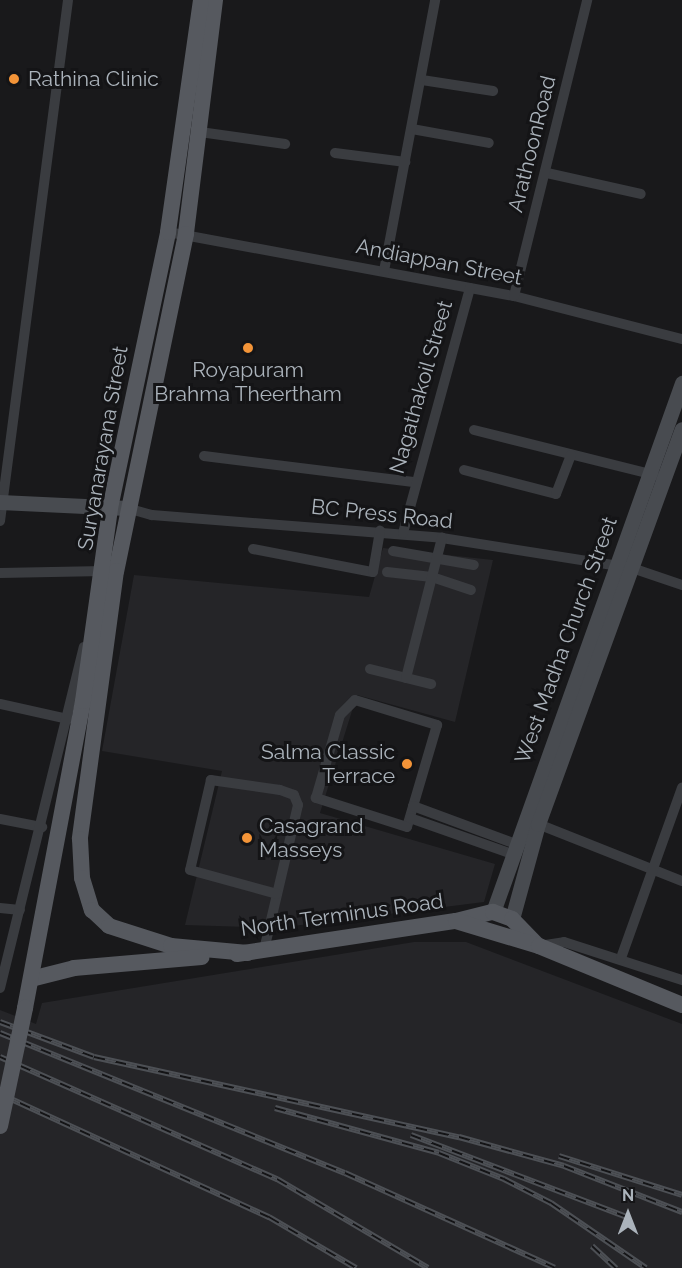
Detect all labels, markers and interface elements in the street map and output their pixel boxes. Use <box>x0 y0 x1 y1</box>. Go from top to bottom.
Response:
place label: Rathina Clinic <box>28 66 159 92</box>
marker: Rathina Clinic <box>5 70 23 88</box>
street label: ArathoonRoad <box>503 73 561 215</box>
street label: Andiappan Street <box>354 234 524 290</box>
street label: Nagathakoil Street <box>384 297 458 477</box>
marker: Royapuram Brahma Theertham <box>241 341 255 355</box>
street label: Suryanarayana Street <box>73 344 133 552</box>
place label: Royapuram Brahma Theertham <box>154 357 342 407</box>
street label: BC Press Road <box>310 494 454 534</box>
street label: West Madha Church Street <box>510 513 622 767</box>
place label: Salma Classic Terrace <box>261 739 395 789</box>
marker: Salma Classic Terrace <box>400 757 414 771</box>
place label: Casagrand Masseys <box>259 813 363 863</box>
marker: Casagrand Masseys <box>240 831 254 845</box>
street label: North Terminus Road <box>239 888 445 942</box>
north arrow <box>598 1184 658 1244</box>
text: N <box>622 1186 634 1205</box>

